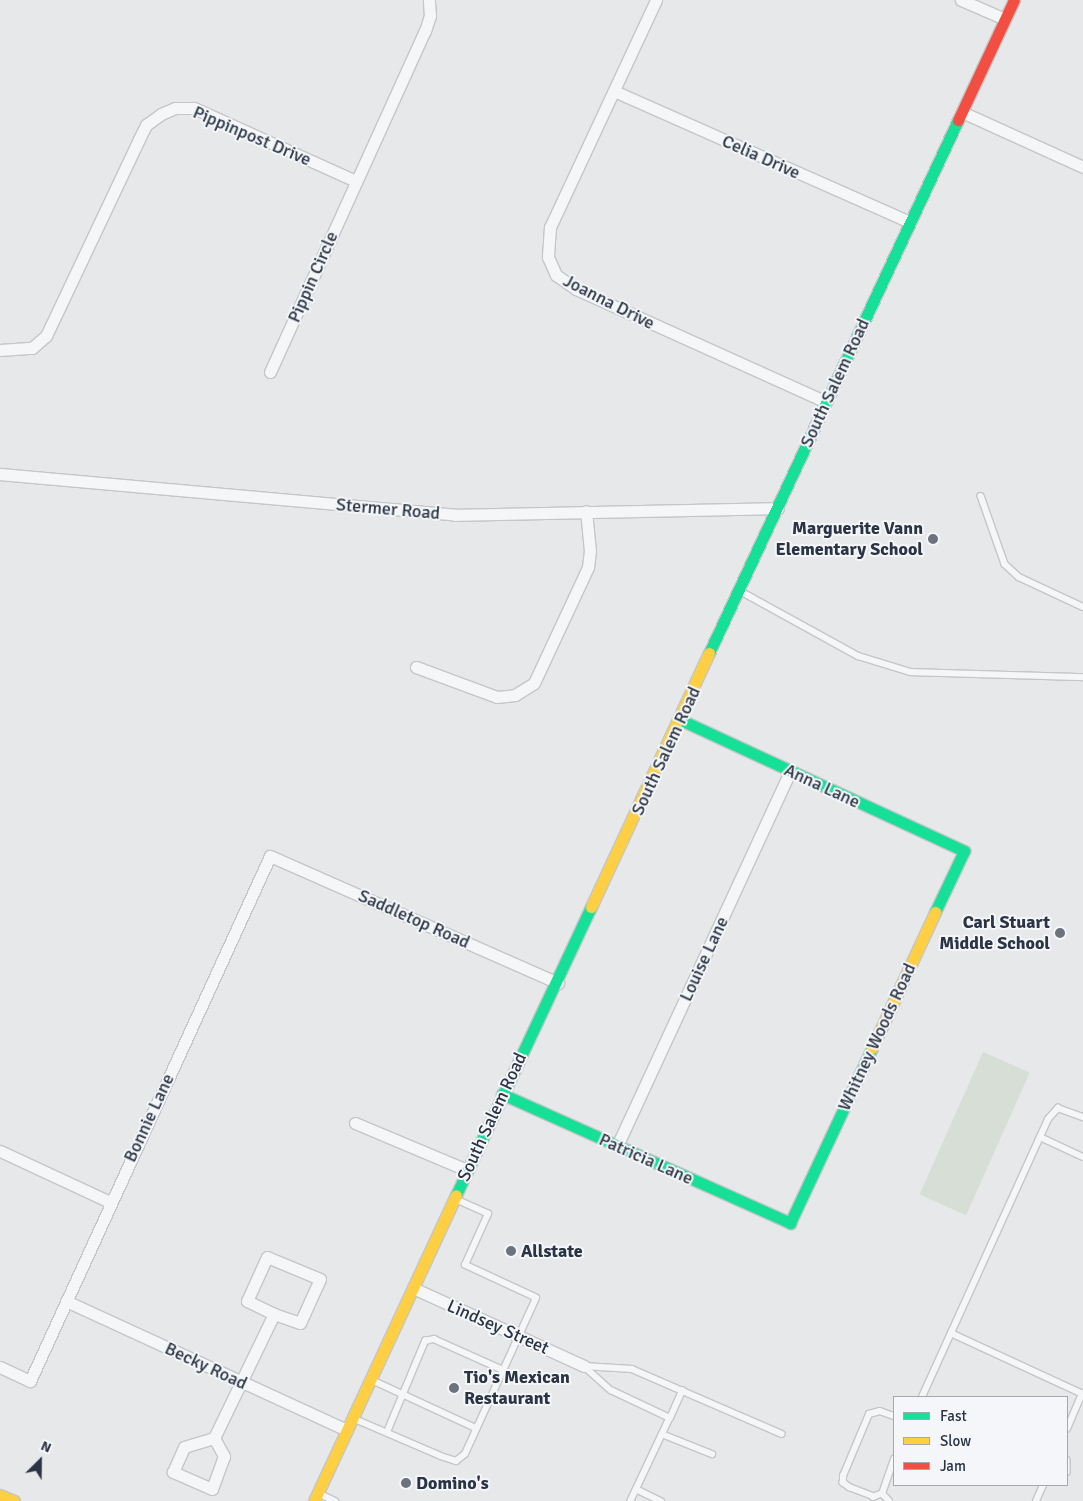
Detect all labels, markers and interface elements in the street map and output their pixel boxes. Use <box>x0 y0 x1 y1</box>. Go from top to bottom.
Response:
street label: Pippinpost Drive <box>190 101 314 171</box>
street label: Celia Drive <box>719 130 803 184</box>
street label: Pippin Circle <box>283 228 343 326</box>
street label: Joanna Drive <box>560 270 658 334</box>
street label: South Salem Road <box>796 315 874 451</box>
street label: Stermer Road <box>335 494 441 524</box>
place label: Marguerite Vann Elementary School <box>776 518 923 560</box>
marker: Marguerite Vann Elementary School <box>927 533 939 545</box>
street label: South Salem Road <box>627 683 705 819</box>
street label: Anna Lane <box>781 759 863 813</box>
street label: Saddletop Road <box>355 885 473 953</box>
place label: Carl Stuart Middle School <box>939 912 1050 954</box>
street label: Louise Lane <box>675 913 733 1005</box>
marker: Carl Stuart Middle School <box>1054 927 1066 939</box>
street label: Whitney Woods Road <box>833 960 921 1114</box>
street label: South Salem Road <box>453 1049 531 1185</box>
street label: Bonnie Lane <box>119 1070 179 1166</box>
street label: Patricia Lane <box>596 1129 696 1189</box>
place label: Allstate <box>521 1240 583 1262</box>
marker: Allstate <box>505 1245 517 1257</box>
street label: Lindsey Street <box>444 1295 552 1359</box>
street label: Becky Road <box>161 1338 251 1394</box>
place label: Tio's Mexican Restaurant <box>464 1367 570 1410</box>
marker: Tio's Mexican Restaurant <box>448 1382 460 1394</box>
legend <box>893 1396 1068 1486</box>
text: Fast <box>940 1407 967 1425</box>
text: Slow <box>940 1432 971 1450</box>
north arrow <box>15 1436 65 1486</box>
text: N <box>38 1437 54 1456</box>
text: Jam <box>940 1457 966 1475</box>
place label: Domino's <box>416 1472 489 1494</box>
marker: Domino's <box>400 1477 412 1489</box>

